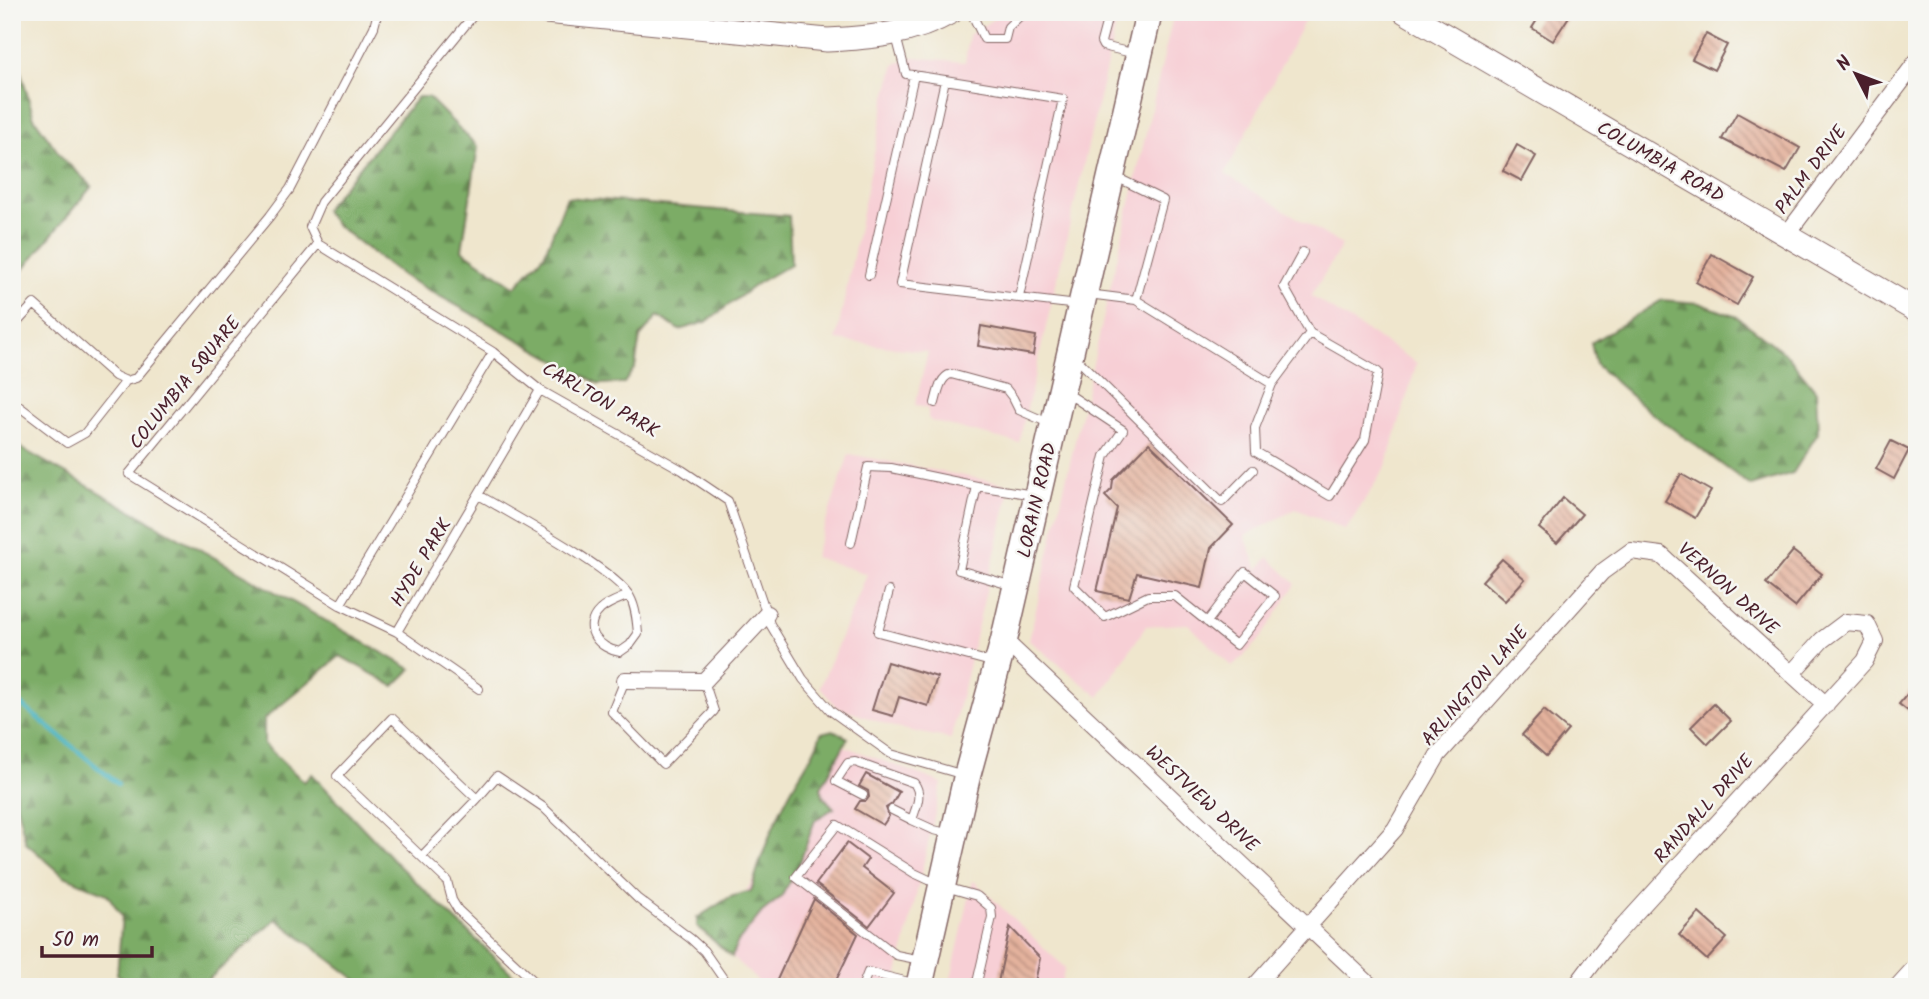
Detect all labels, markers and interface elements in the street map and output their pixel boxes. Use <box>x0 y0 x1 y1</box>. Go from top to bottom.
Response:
north arrow <box>1820 38 1890 108</box>
text: N <box>1830 49 1860 78</box>
street label: COLUMBIA ROAD <box>1590 114 1730 212</box>
street label: PALM DRIVE <box>1768 118 1856 221</box>
street label: COLUMBIA SQUARE <box>122 309 249 457</box>
street label: CARLTON PARK <box>536 355 665 447</box>
street label: LORAIN ROAD <box>1010 440 1066 561</box>
street label: HYDE PARK <box>383 512 460 613</box>
street label: VERNON DRIVE <box>1670 536 1786 644</box>
street label: ARLINGTON LANE <box>1414 619 1537 753</box>
street label: WESTVIEW DRIVE <box>1138 739 1266 861</box>
street label: RANDALL DRIVE <box>1647 747 1762 871</box>
scale bar <box>42 915 152 959</box>
text: 50 m <box>52 924 99 957</box>

